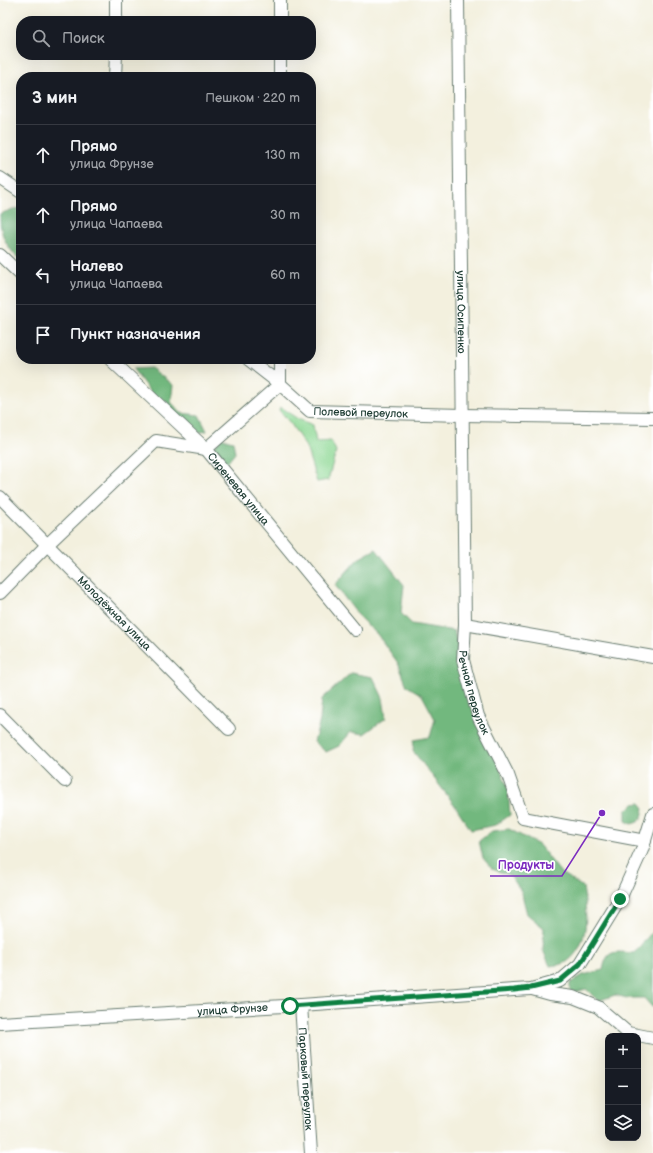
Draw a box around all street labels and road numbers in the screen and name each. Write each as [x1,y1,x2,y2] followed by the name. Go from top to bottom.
[454,270,468,354] street label: улица Осипенко
[313,405,408,421] street label: Полевой переулок
[205,450,272,528] street label: Сиреневая улица
[75,573,154,654] street label: Молодёжная улица
[455,650,492,737] street label: Речной переулок
[197,1001,268,1018] street label: улица Фрунзе
[296,1027,315,1131] street label: Парковый переулок

